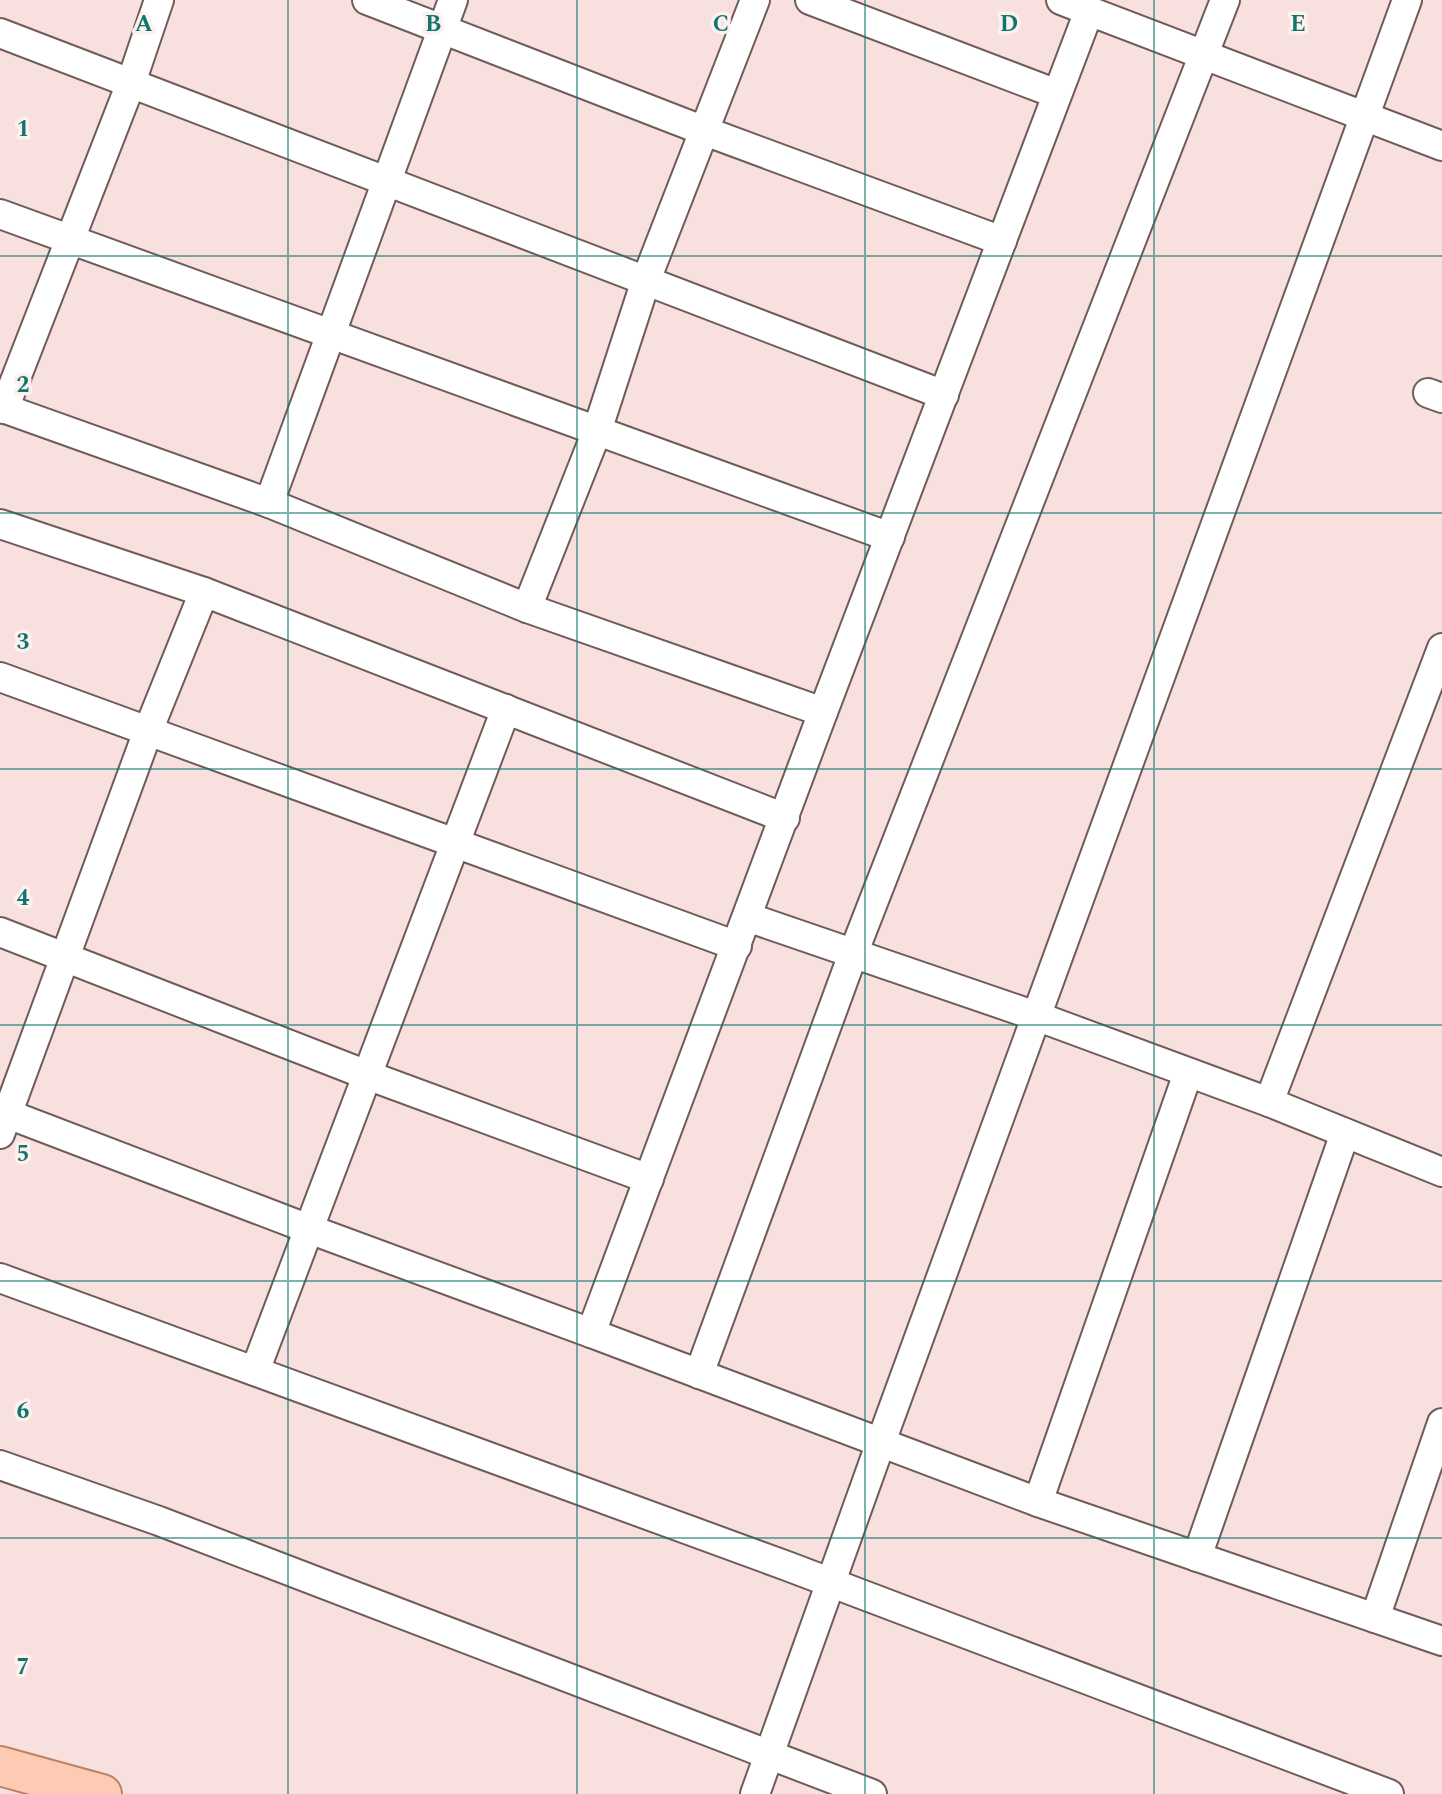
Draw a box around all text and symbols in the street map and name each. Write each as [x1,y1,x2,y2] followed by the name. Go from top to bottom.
[135,7,153,42] text: A
[425,7,441,42] text: B
[713,7,729,42] text: C
[1000,7,1018,42] text: D
[1290,7,1306,42] text: E
[17,112,29,147] text: 1
[17,368,30,403] text: 2
[17,625,30,660] text: 3
[17,881,30,916] text: 4
[17,1137,29,1172] text: 5
[17,1394,30,1429] text: 6
[17,1650,29,1685] text: 7

